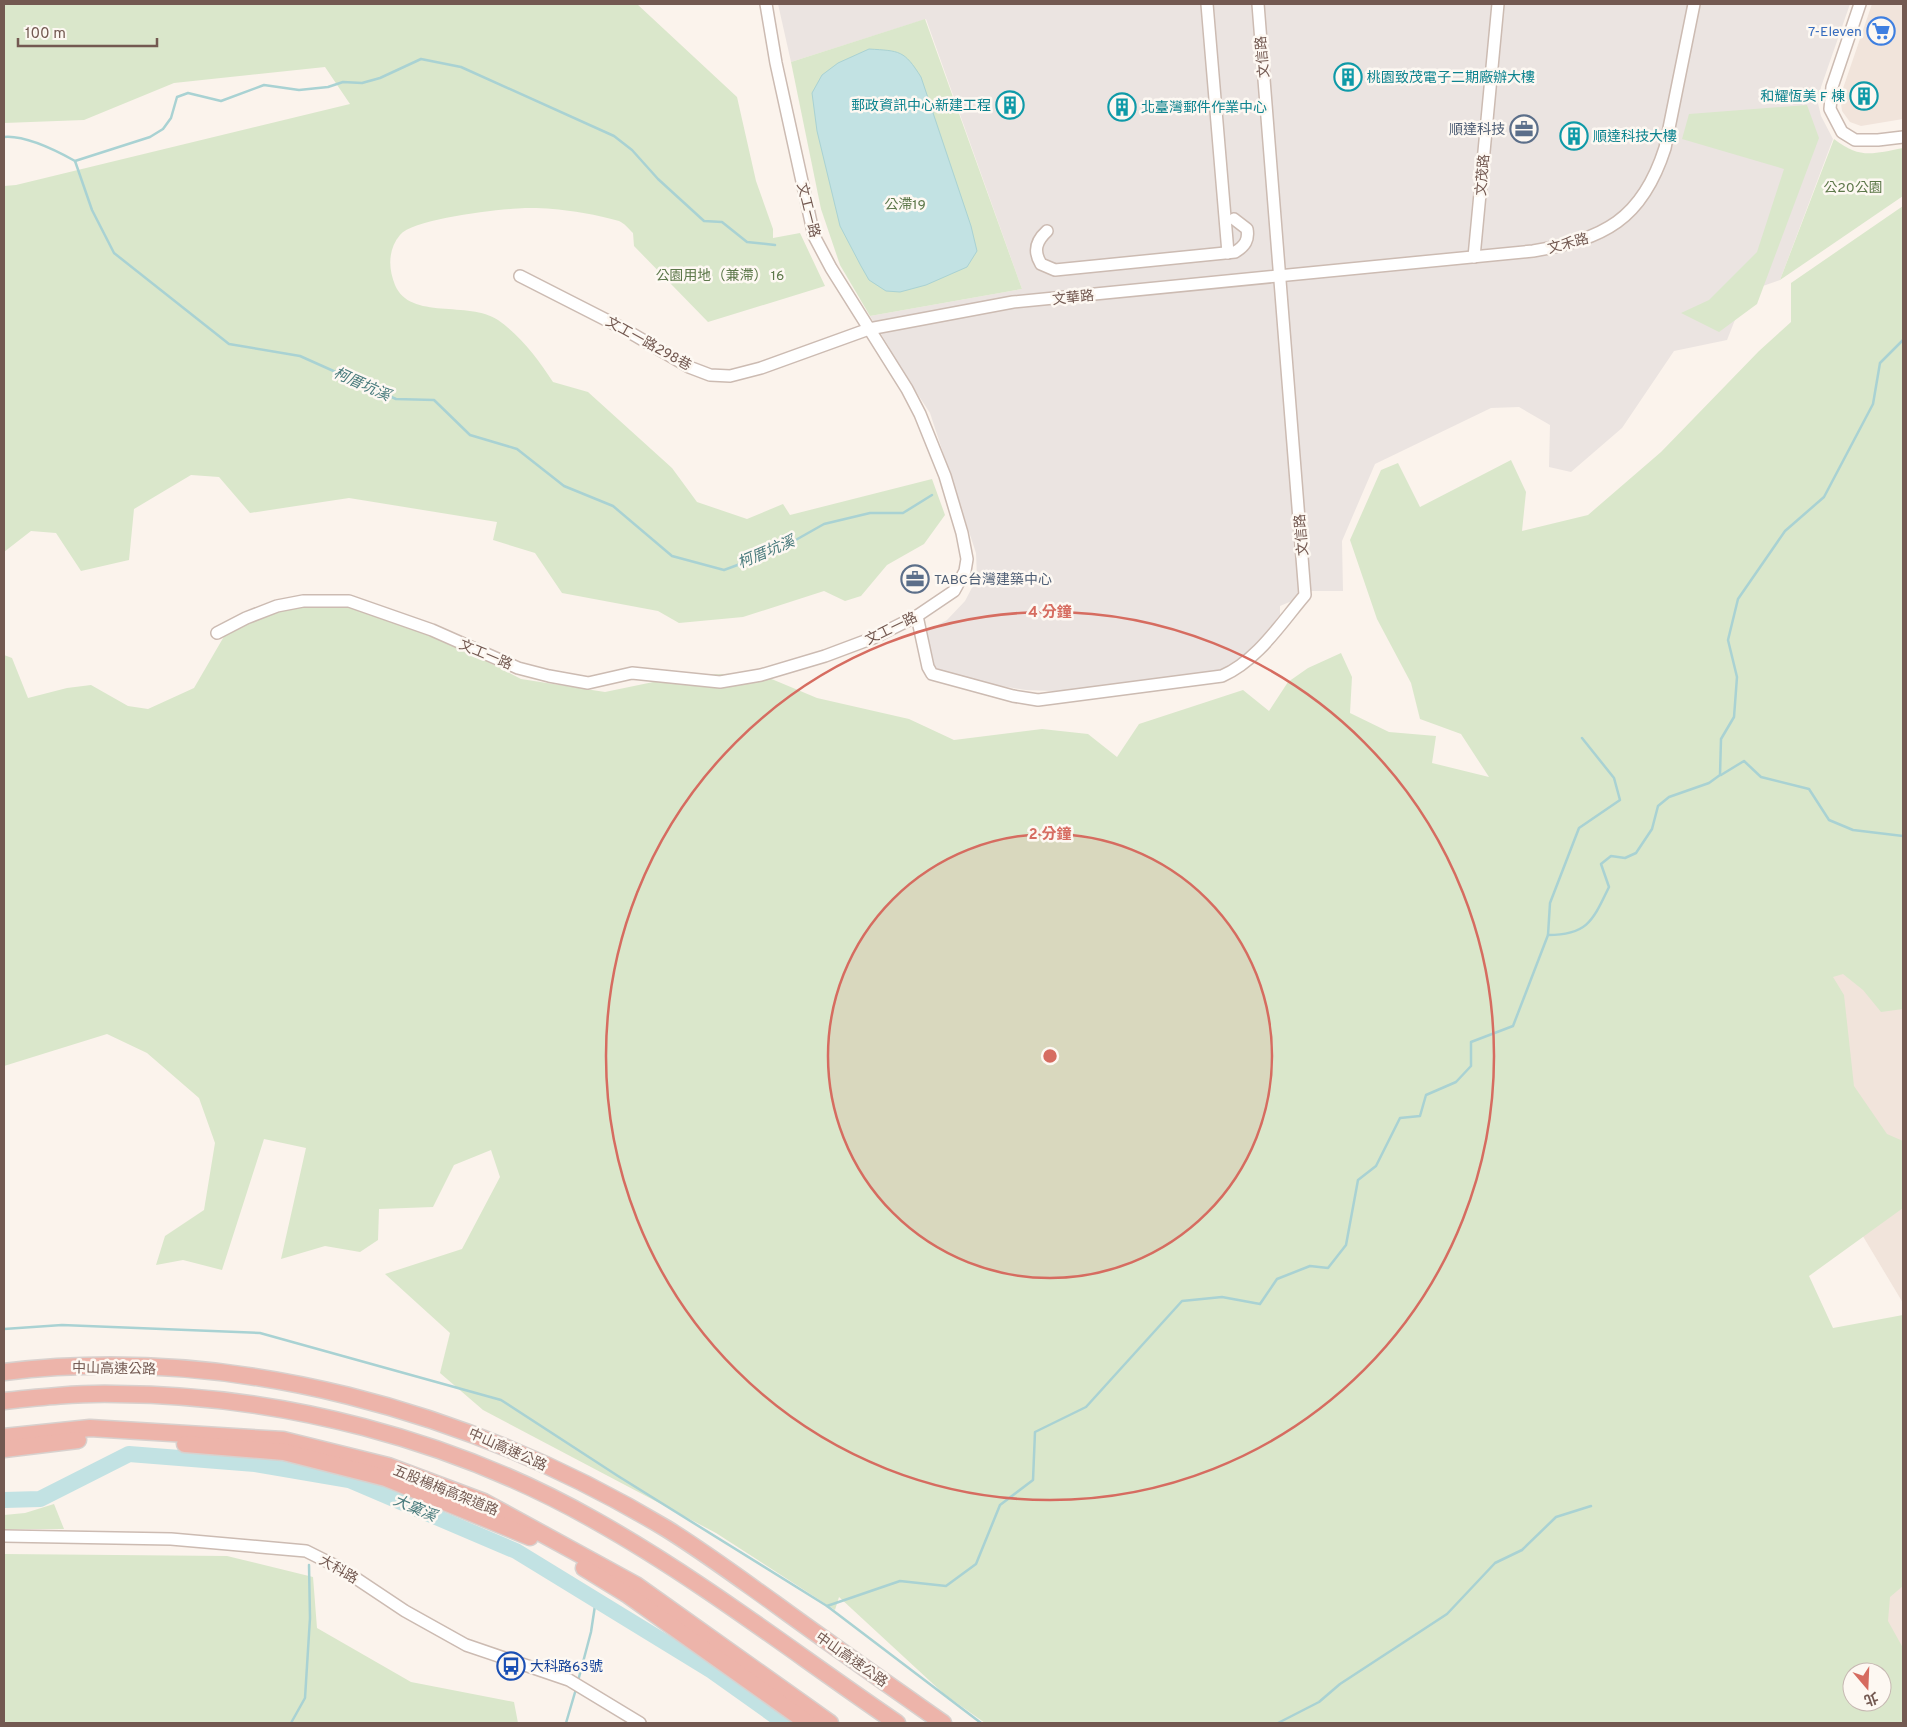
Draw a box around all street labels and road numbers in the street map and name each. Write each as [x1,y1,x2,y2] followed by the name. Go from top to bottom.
[1253,35,1274,79] street label: 文信路
[1473,153,1494,197] street label: 文茂路
[793,181,823,240] street label: 文工一路
[1546,231,1591,258] street label: 文禾路
[1051,288,1095,309] street label: 文華路
[602,314,694,375] street label: 文工一路298巷
[1292,513,1313,557] street label: 文信路
[863,609,921,649] street label: 文工一路
[456,637,515,674] street label: 文工一路
[72,1359,156,1379] street label: 中山高速公路
[466,1425,550,1475] street label: 中山高速公路
[390,1463,501,1520] street label: 五股楊梅高架道路
[316,1552,361,1588] street label: 大科路
[812,1628,891,1691] street label: 中山高速公路

